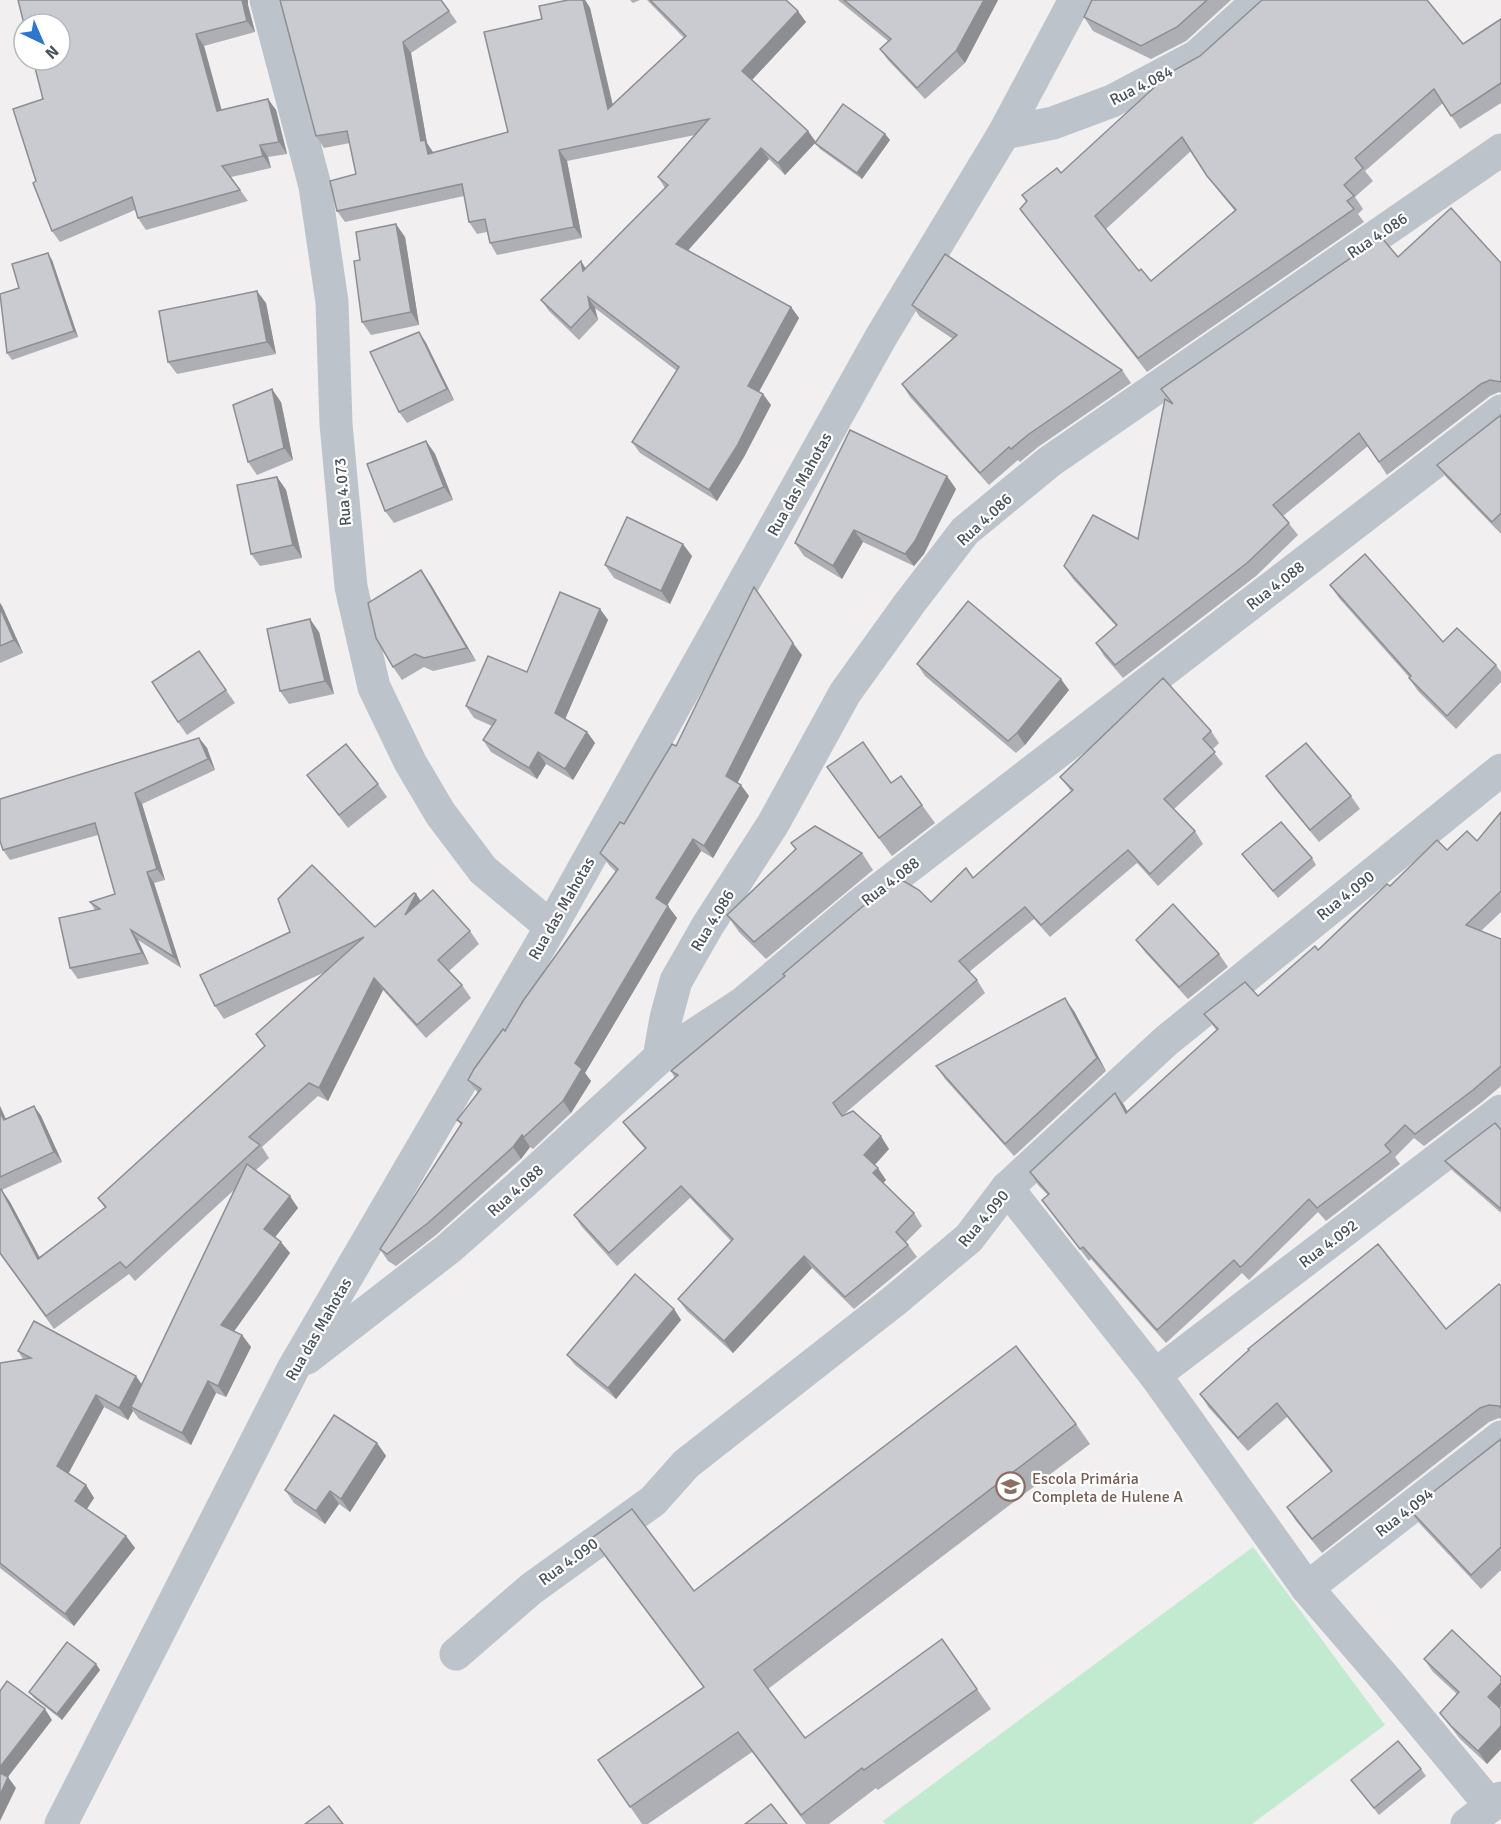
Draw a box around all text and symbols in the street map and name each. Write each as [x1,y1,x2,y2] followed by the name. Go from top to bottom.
[12,12,72,72] north arrow
[41,41,63,63] text: N
[1106,61,1177,110] street label: Rua 4.084
[1344,208,1412,263] street label: Rua 4.086
[763,429,837,540] street label: Rua das Mahotas
[330,457,356,527] street label: Rua 4.073
[953,489,1017,550] street label: Rua 4.086
[1243,557,1309,615] street label: Rua 4.088
[858,853,924,911] street label: Rua 4.088
[524,854,599,963] street label: Rua das Mahotas
[1313,866,1379,925] street label: Rua 4.090
[687,886,739,955] street label: Rua 4.086
[484,1160,548,1221] street label: Rua 4.088
[954,1186,1013,1251] street label: Rua 4.090
[1295,1215,1362,1272] street label: Rua 4.092
[281,1275,356,1384] street label: Rua das Mahotas
[1032,1469,1183,1507] place label: Escola Primária Completa de Hulene A
[995,1471,1027,1503] school or university icon: Escola Primária Completa de Hulene A
[1372,1484,1438,1542] street label: Rua 4.094
[535,1534,602,1590] street label: Rua 4.090

